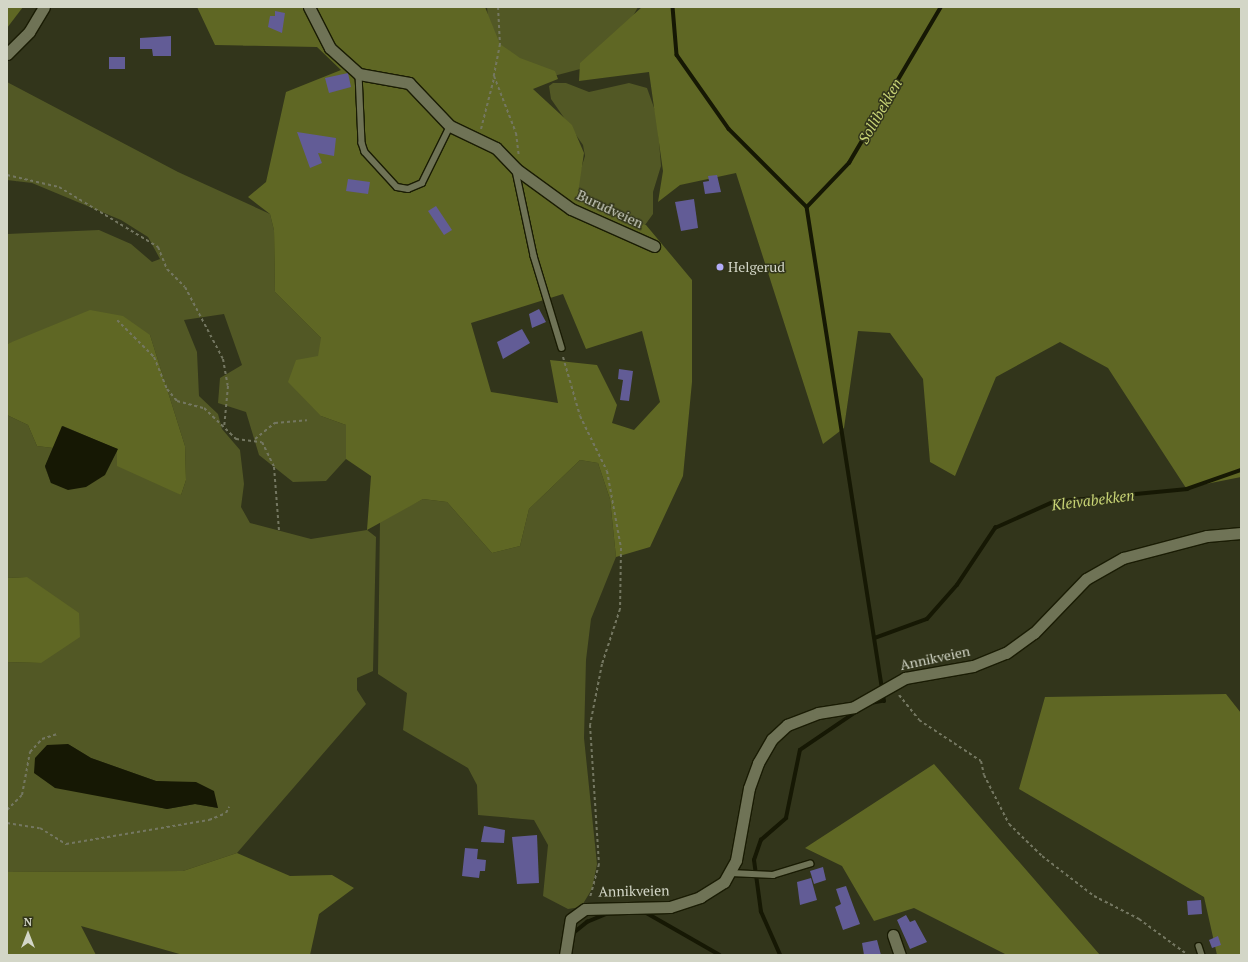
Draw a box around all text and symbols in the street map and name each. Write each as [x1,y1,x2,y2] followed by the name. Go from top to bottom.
[854,75,906,147] water label: Sollibekken
[574,186,646,232] street label: Burudveien
[728,259,785,275] place label: Helgerud
[715,262,725,272] marker: Helgerud
[1051,486,1135,514] water label: Kleivabekken
[898,642,972,674] street label: Annikveien
[598,882,670,900] street label: Annikveien
[8,914,48,954] north arrow
[24,915,32,929] text: N

